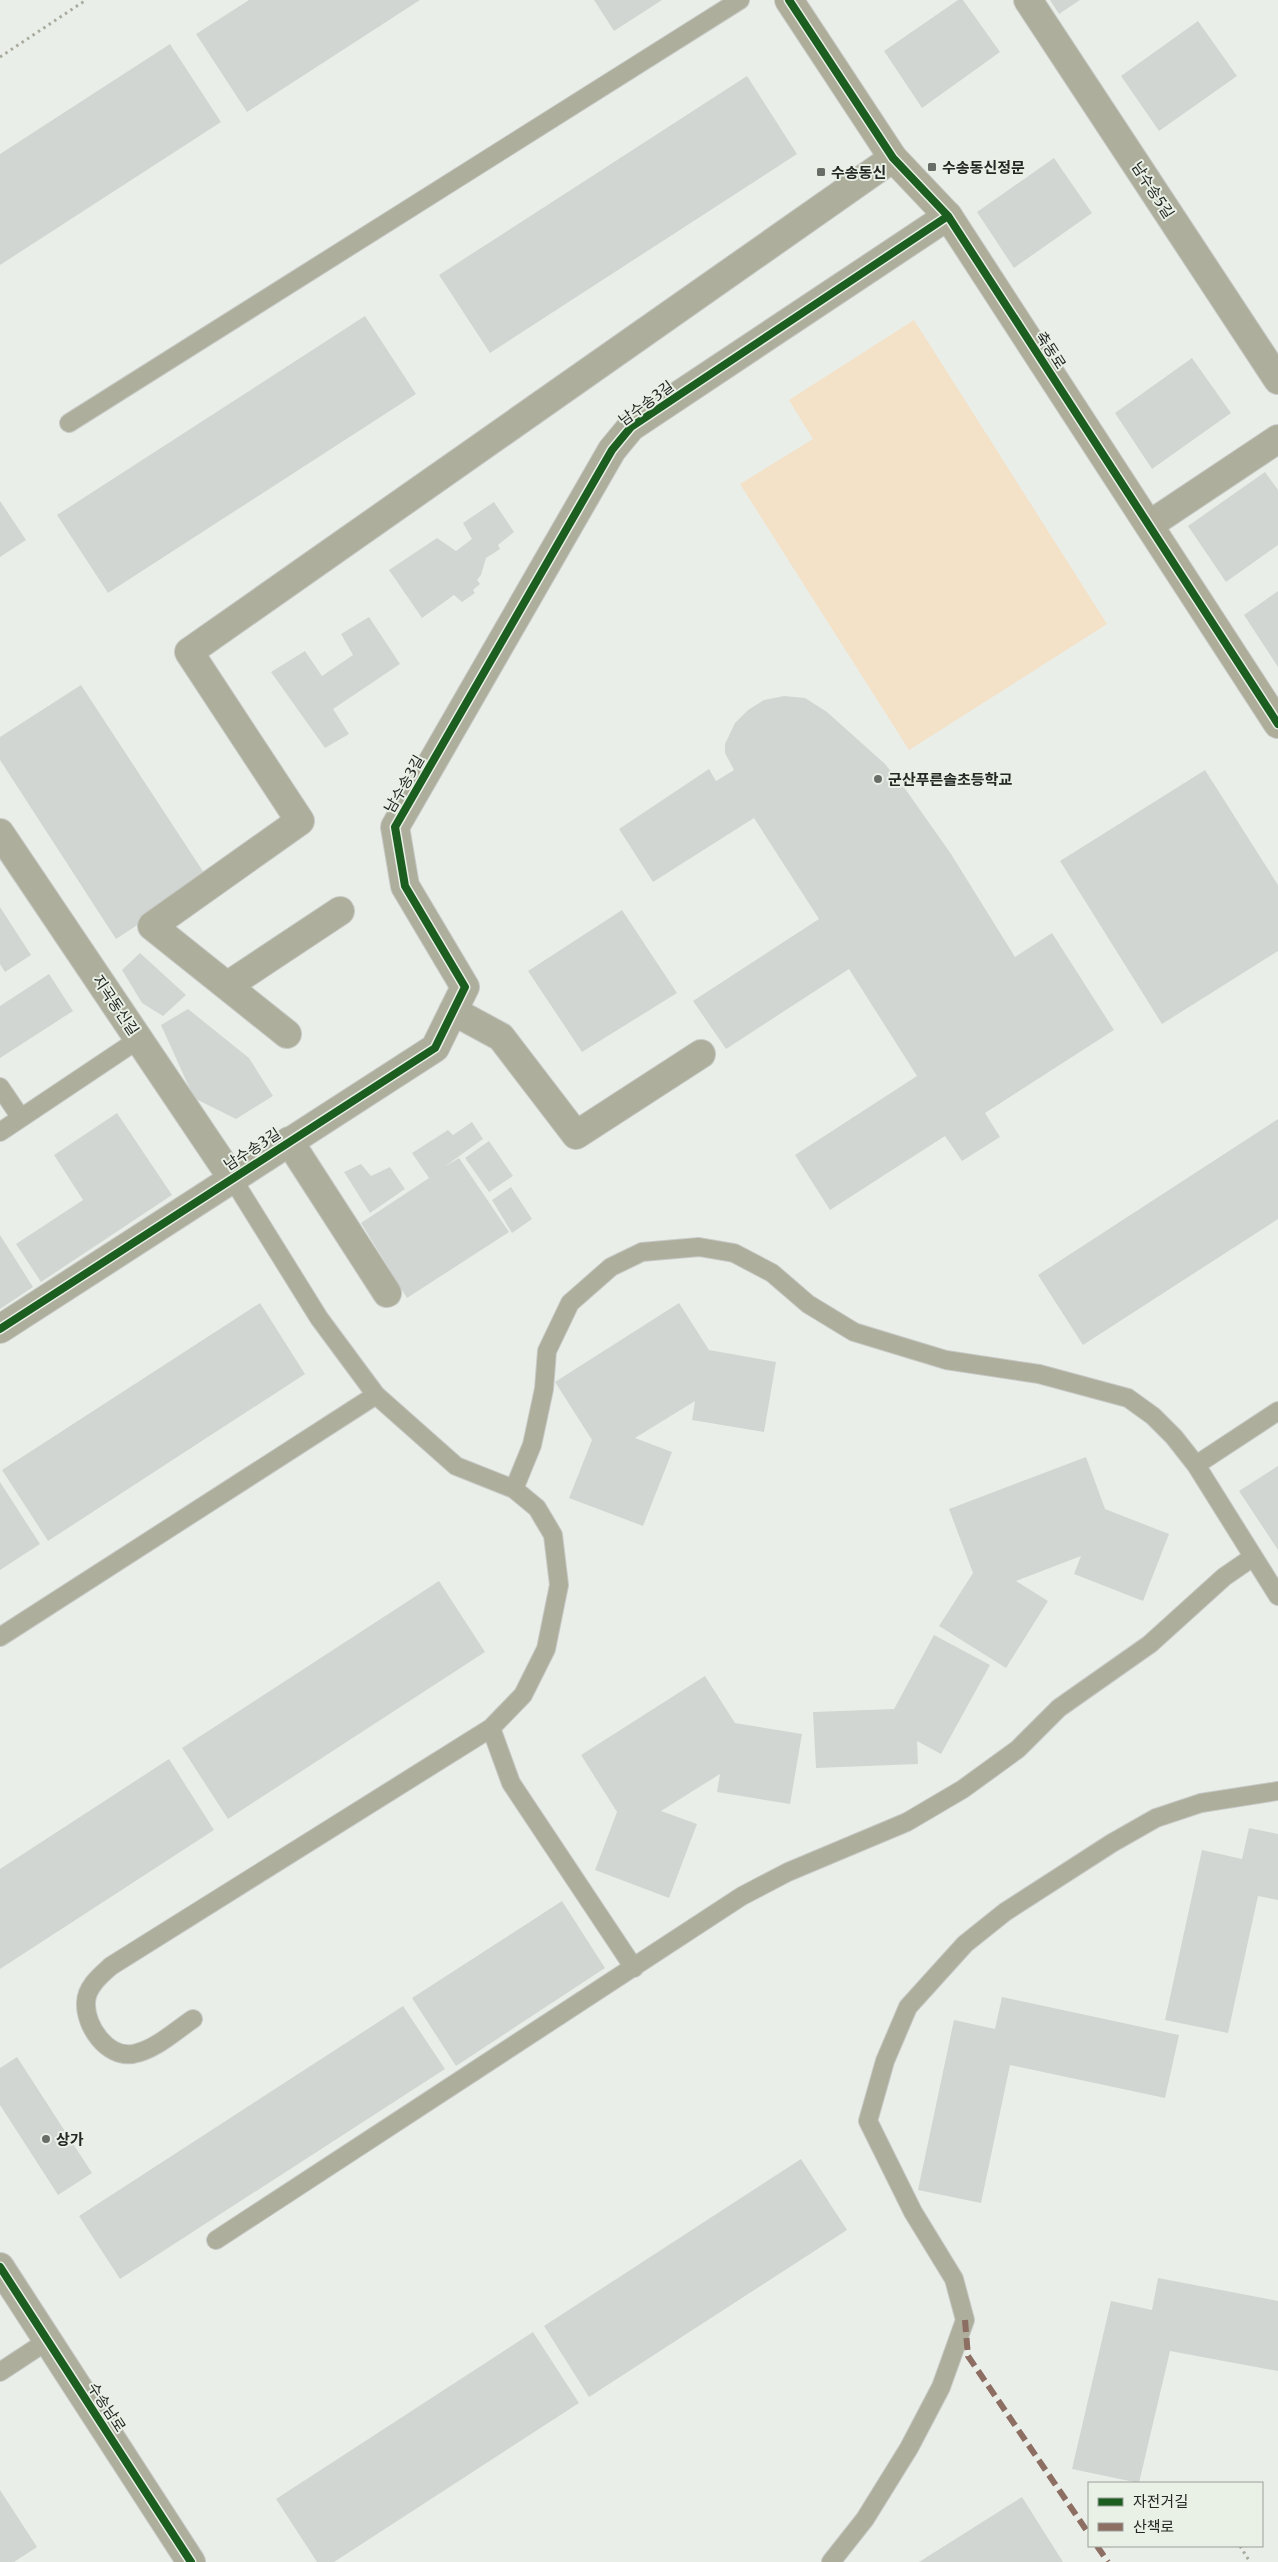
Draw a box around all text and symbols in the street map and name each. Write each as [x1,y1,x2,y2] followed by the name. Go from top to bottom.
[942,158,1025,177] place label: 수송동신정문
[1128,158,1178,222] street label: 남수송5길
[926,161,938,173] marker: 수송동신정문
[831,163,886,182] place label: 수송동신
[815,166,827,178] marker: 수송동신
[1032,327,1070,373] street label: 축동로
[615,377,677,429] street label: 남수송3길
[380,752,428,816] street label: 남수송3길
[888,770,1012,789] place label: 군산푸른솔초등학교
[872,773,884,785] marker: 군산푸른솔초등학교
[89,971,143,1039] street label: 지곡동신길
[220,1124,284,1174] street label: 남수송3길
[56,2130,84,2149] place label: 상가
[40,2133,52,2145] marker: 상가
[84,2379,130,2435] street label: 수송남로
[1088,2482,1263,2547] legend
[1133,2492,1188,2511] text: 자전거길
[1133,2517,1174,2536] text: 산책로

